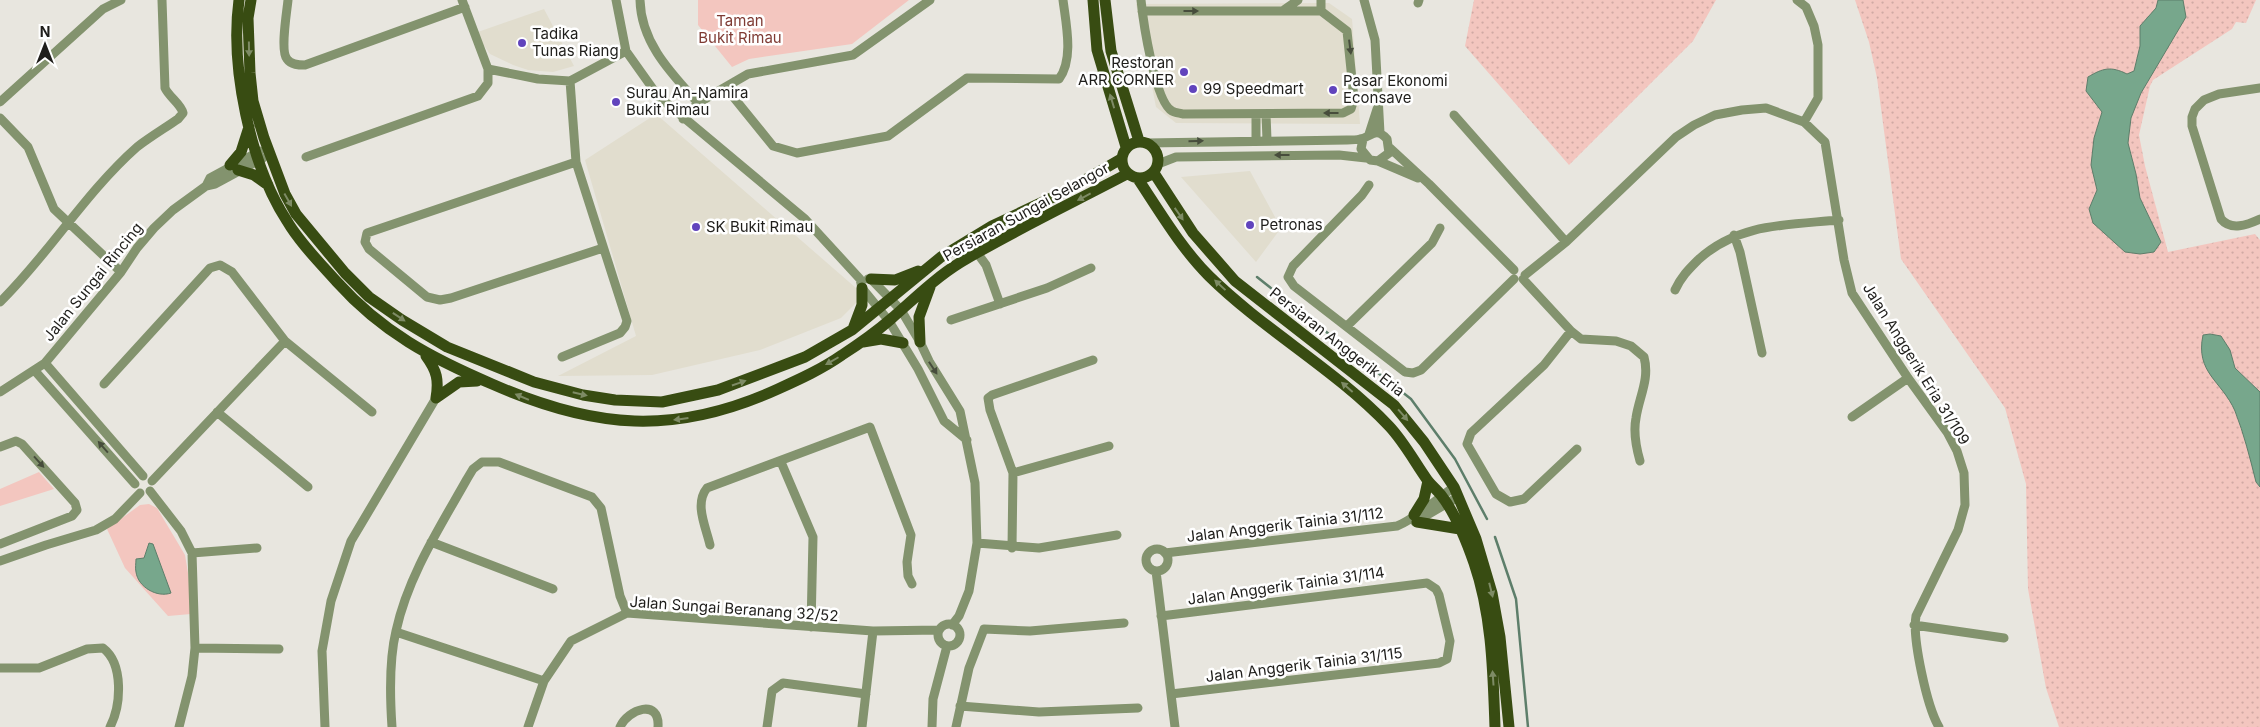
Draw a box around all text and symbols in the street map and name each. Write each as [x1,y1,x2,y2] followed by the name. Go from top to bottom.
[1183,7,1199,15] one-way arrow
[698,11,782,47] park label: Taman Bukit Rimau
[20,20,70,70] north arrow
[40,23,50,40] text: N
[532,24,619,60] place label: Tadika Tunas Riang
[516,37,528,49] marker: Tadika Tunas Riang
[1346,40,1354,56] one-way arrow
[245,41,253,57] one-way arrow
[1078,53,1174,89] place label: Restoran ARR CORNER
[1178,66,1190,78] marker: Restoran ARR CORNER
[1343,71,1448,107] place label: Pasar Ekonomi Econsave
[1203,79,1304,98] place label: 99 Speedmart
[626,83,748,119] place label: Surau An-Namira Bukit Rimau
[1187,83,1199,95] marker: 99 Speedmart
[1327,84,1339,96] marker: Pasar Ekonomi Econsave
[1108,93,1116,108] one-way arrow
[610,96,622,108] marker: Surau An-Namira Bukit Rimau
[1322,109,1338,117] one-way arrow
[1188,137,1204,145] one-way arrow
[1274,151,1290,159] one-way arrow
[939,158,1112,265] street label: Persiaran Sungai Selangor
[284,193,292,208] one-way arrow
[1077,193,1092,201] one-way arrow
[1174,207,1184,221] one-way arrow
[1260,215,1323,234] place label: Petronas
[706,217,813,236] place label: SK Bukit Rimau
[39,218,146,345] street label: Jalan Sungai Rincing
[1244,219,1256,231] marker: Petronas
[690,221,702,233] marker: SK Bukit Rimau
[1859,279,1974,448] street label: Jalan Anggerik Eria 31/109
[1213,280,1226,291] one-way arrow
[1266,283,1409,400] street label: Persiaran Anggerik Eria
[392,312,406,322] one-way arrow
[826,357,839,366] one-way arrow
[928,361,938,375] one-way arrow
[732,378,747,386] one-way arrow
[1340,381,1353,392] one-way arrow
[572,390,587,398] one-way arrow
[515,393,529,401] one-way arrow
[1397,409,1408,421] one-way arrow
[673,415,689,423] one-way arrow
[97,441,108,454] one-way arrow
[33,455,45,467] one-way arrow
[1185,503,1385,546] street label: Jalan Anggerik Tainia 31/112
[1186,562,1386,609] street label: Jalan Anggerik Tainia 31/114
[1487,582,1495,597] one-way arrow
[629,592,839,625] street label: Jalan Sungai Beranang 32/52
[1204,643,1404,686] street label: Jalan Anggerik Tainia 31/115
[1488,670,1496,686] one-way arrow

